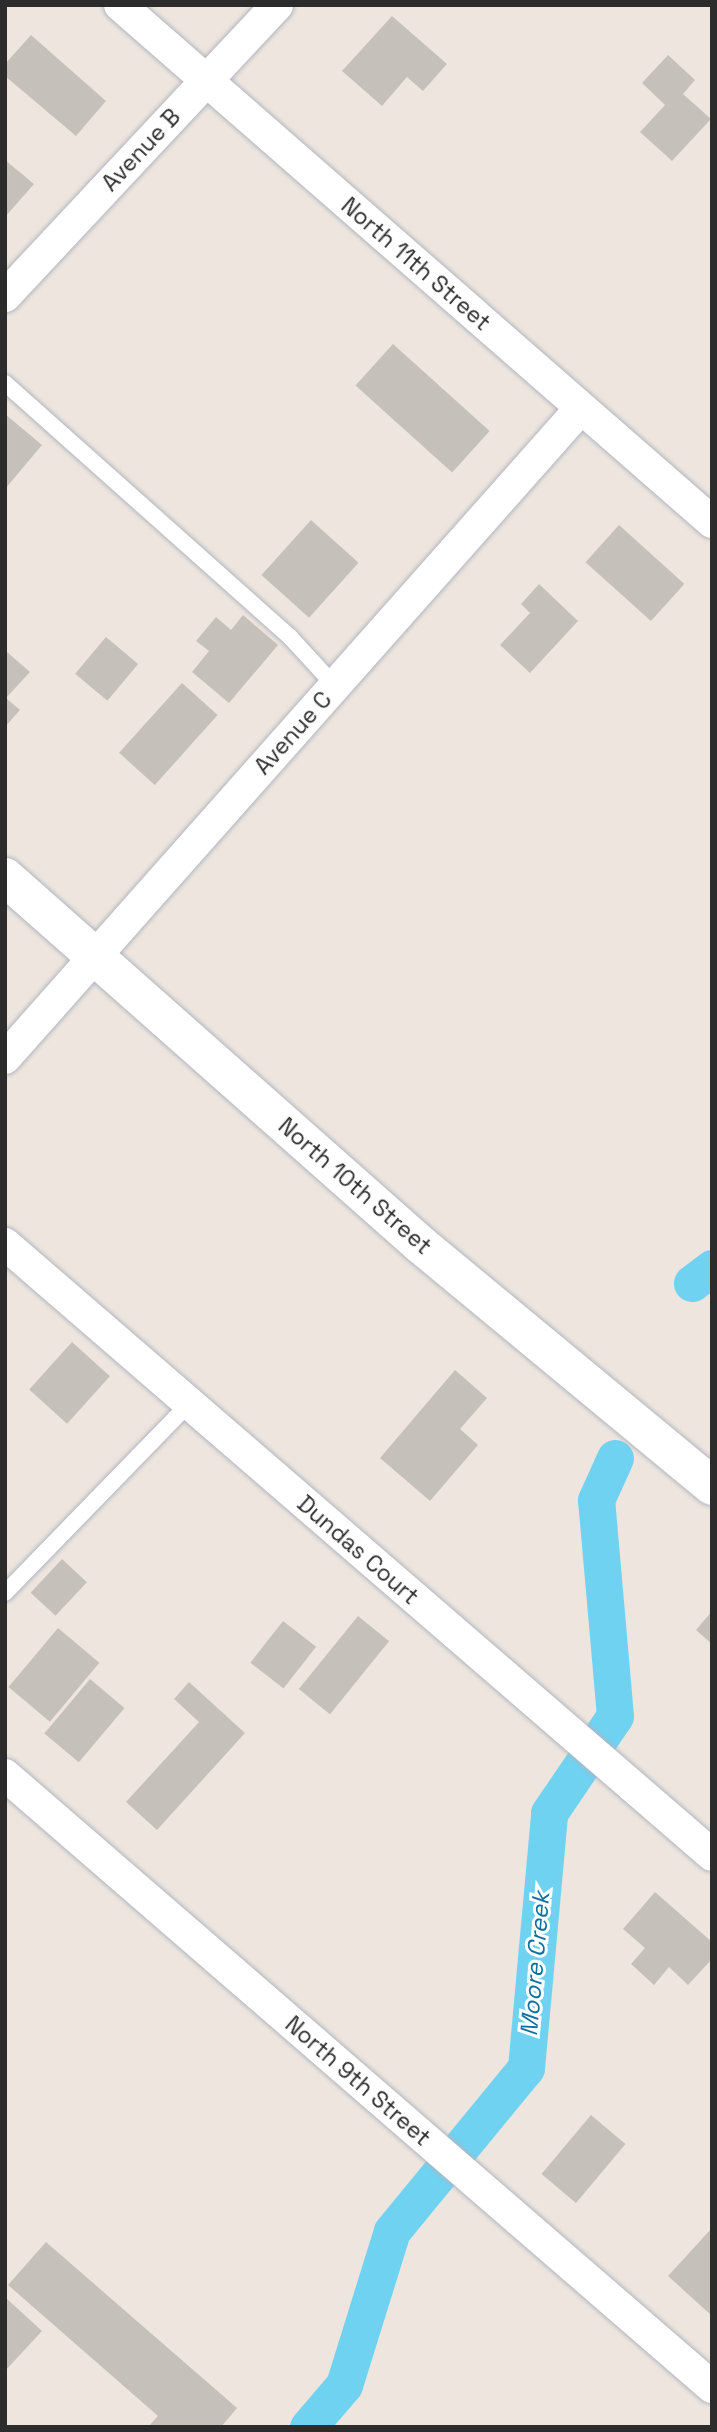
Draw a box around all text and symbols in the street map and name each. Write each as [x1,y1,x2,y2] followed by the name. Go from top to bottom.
[96,103,186,197] street label: Avenue B
[336,192,496,336] street label: North 11th Street
[249,686,337,780] street label: Avenue C
[273,1112,437,1260] street label: North 10th Street
[292,1490,424,1610] street label: Dundas Court
[514,1891,556,2037] water label: Moore Creek
[280,2010,436,2152] street label: North 9th Street

